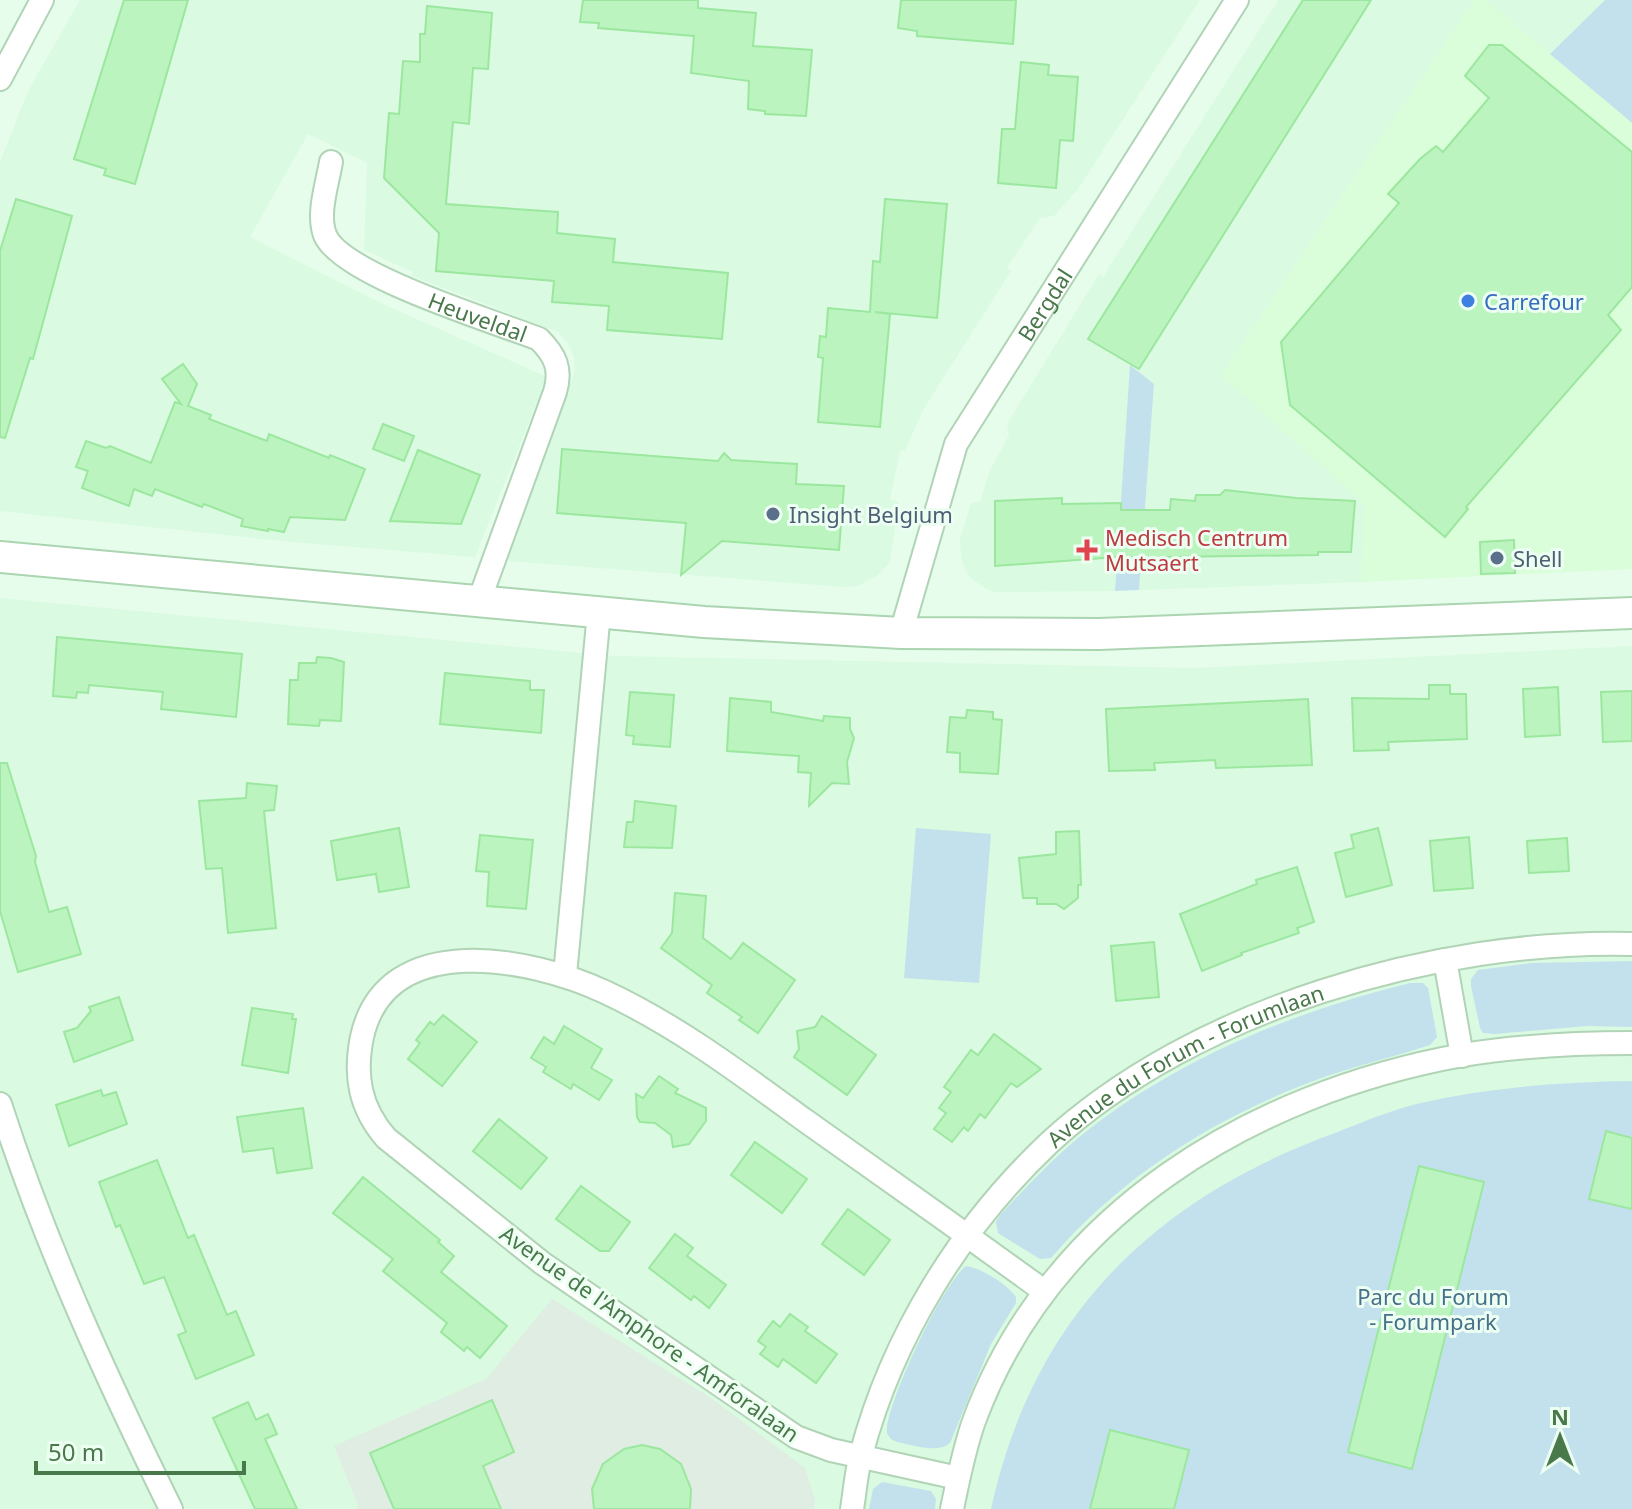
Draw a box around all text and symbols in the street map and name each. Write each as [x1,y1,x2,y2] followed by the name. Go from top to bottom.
[1010,262,1079,347] street label: Bergdal
[424,285,532,348] street label: Heuveldal
[1484,286,1584,316] place label: Carrefour
[1459,292,1477,310] marker: Carrefour
[789,499,953,529] place label: Insight Belgium
[764,505,782,523] marker: Insight Belgium
[1105,522,1288,577] place label: Medisch Centrum Mutsaert
[1076,539,1098,561] marker: Medisch Centrum Mutsaert
[1513,543,1562,573] place label: Shell
[1488,549,1506,567] marker: Shell
[1040,977,1328,1153] street label: Avenue du Forum - Forumlaan
[494,1218,806,1448] street label: Avenue de l'Amphore - Amforalaan
[1357,1281,1509,1336] park label: Parc du Forum - Forumpark
[1520,1397,1600,1477] north arrow
[1551,1401,1569,1431] text: N
[36,1425,244,1475] scale bar
[48,1435,104,1468] text: 50 m

